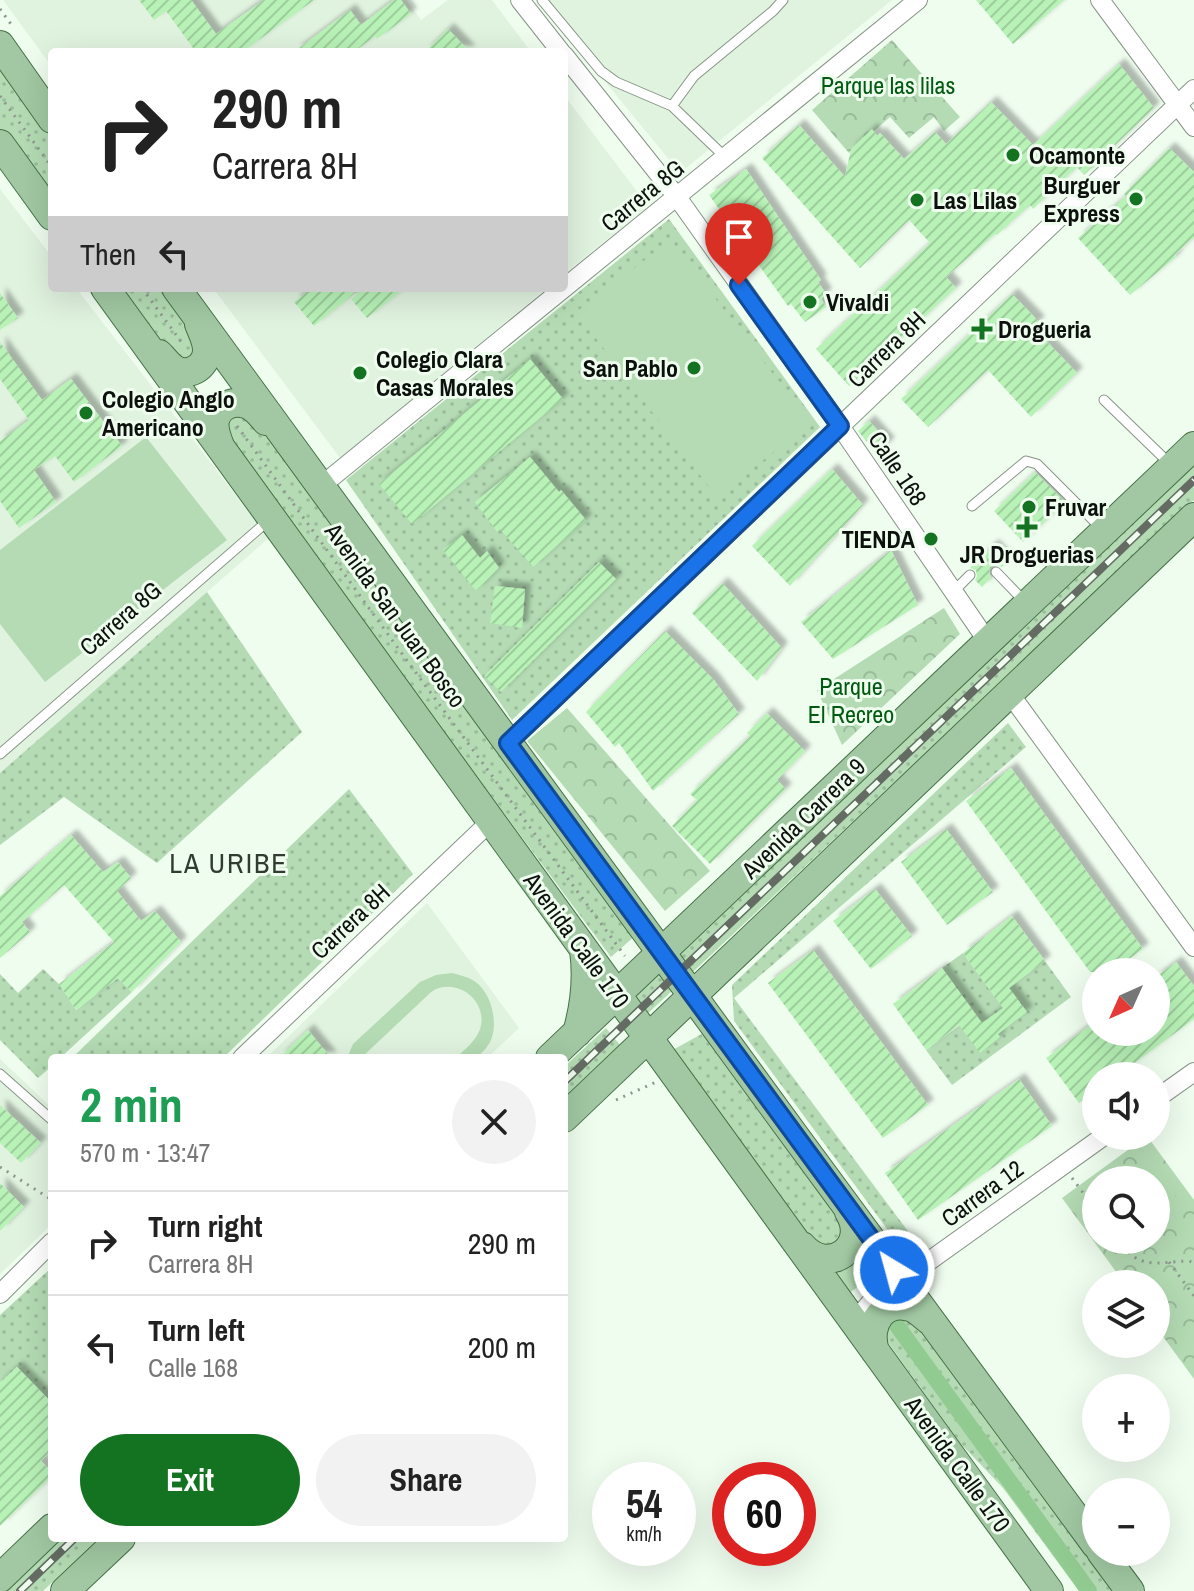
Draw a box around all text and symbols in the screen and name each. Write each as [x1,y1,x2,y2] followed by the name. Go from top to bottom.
[821,69,955,101] park label: Parque las lilas
[212,70,342,145] text: 290 m
[80,80,184,184] icon: right
[1029,139,1125,171] place label: Ocamonte
[212,142,358,190] text: Carrera 8H
[1004,146,1022,164] marker: Ocamonte
[594,152,690,238] street label: Carrera 8G
[1043,169,1120,229] place label: Burguer Express
[933,184,1017,216] place label: Las Lilas
[1127,190,1145,208] marker: Burguer Express
[908,191,926,209] marker: Las Lilas
[705,203,773,285] pin
[717,215,761,259] icon: arrive
[152,232,196,276] icon: left
[80,234,136,274] text: Then
[826,286,889,318] place label: Vivaldi
[801,293,819,311] marker: Vivaldi
[840,304,932,394] street label: Carrera 8H
[998,313,1091,345] place label: Drogueria
[973,320,991,338] marker: Drogueria
[376,343,514,403] place label: Colegio Clara Casas Morales
[583,352,678,384] place label: San Pablo
[685,359,703,377] marker: San Pablo
[351,364,369,382] marker: Colegio Clara Casas Morales
[102,383,235,443] place label: Colegio Anglo Americano
[77,404,95,422] marker: Colegio Anglo Americano
[861,425,935,511] street label: Calle 168
[1045,491,1107,523] place label: Fruvar
[1020,498,1038,516] marker: Fruvar
[318,516,474,714] street label: Avenida San Juan Bosco
[1018,518,1036,536] marker: JR Droguerias
[842,523,916,555] place label: TIENDA
[922,530,940,548] marker: TIENDA
[960,538,1094,570] place label: JR Droguerias
[72,574,168,662] street label: Carrera 8G
[808,670,894,730] park label: Parque El Recreo
[733,751,872,886] street label: Avenida Carrera 9
[169,844,289,882] district label: LA URIBE
[516,865,637,1014] street label: Avenida Calle 170
[303,876,397,966] street label: Carrera 8H
[1082,958,1170,1046] north arrow
[1082,958,1170,1566] map controls
[1082,1062,1170,1150] button: sound
[80,1072,183,1137] text: 2 min
[452,1080,536,1164] button: close
[80,1135,210,1170] text: 570 m · 13:47
[935,1152,1029,1234] street label: Carrera 12
[1082,1166,1170,1254] button: search
[148,1206,262,1246] text: Turn right
[80,1221,124,1265] icon: right
[468,1223,536,1263] text: 290 m
[852,1228,936,1312] position arrow
[148,1246,253,1281] text: Carrera 8H
[1082,1270,1170,1358] button: layers
[148,1310,245,1350] text: Turn left
[80,1325,124,1369] icon: left
[468,1327,536,1367] text: 200 m
[148,1350,238,1385] text: Calle 168
[1082,1374,1170,1462] button: +
[897,1389,1018,1538] street label: Avenida Calle 170
[80,1434,300,1526] button: Exit
[316,1434,536,1526] button: Share
[712,1462,816,1566] speed limit sign: 60
[626,1477,662,1530] text: 54
[1082,1478,1170,1566] button: −
[626,1520,662,1547] text: km/h

